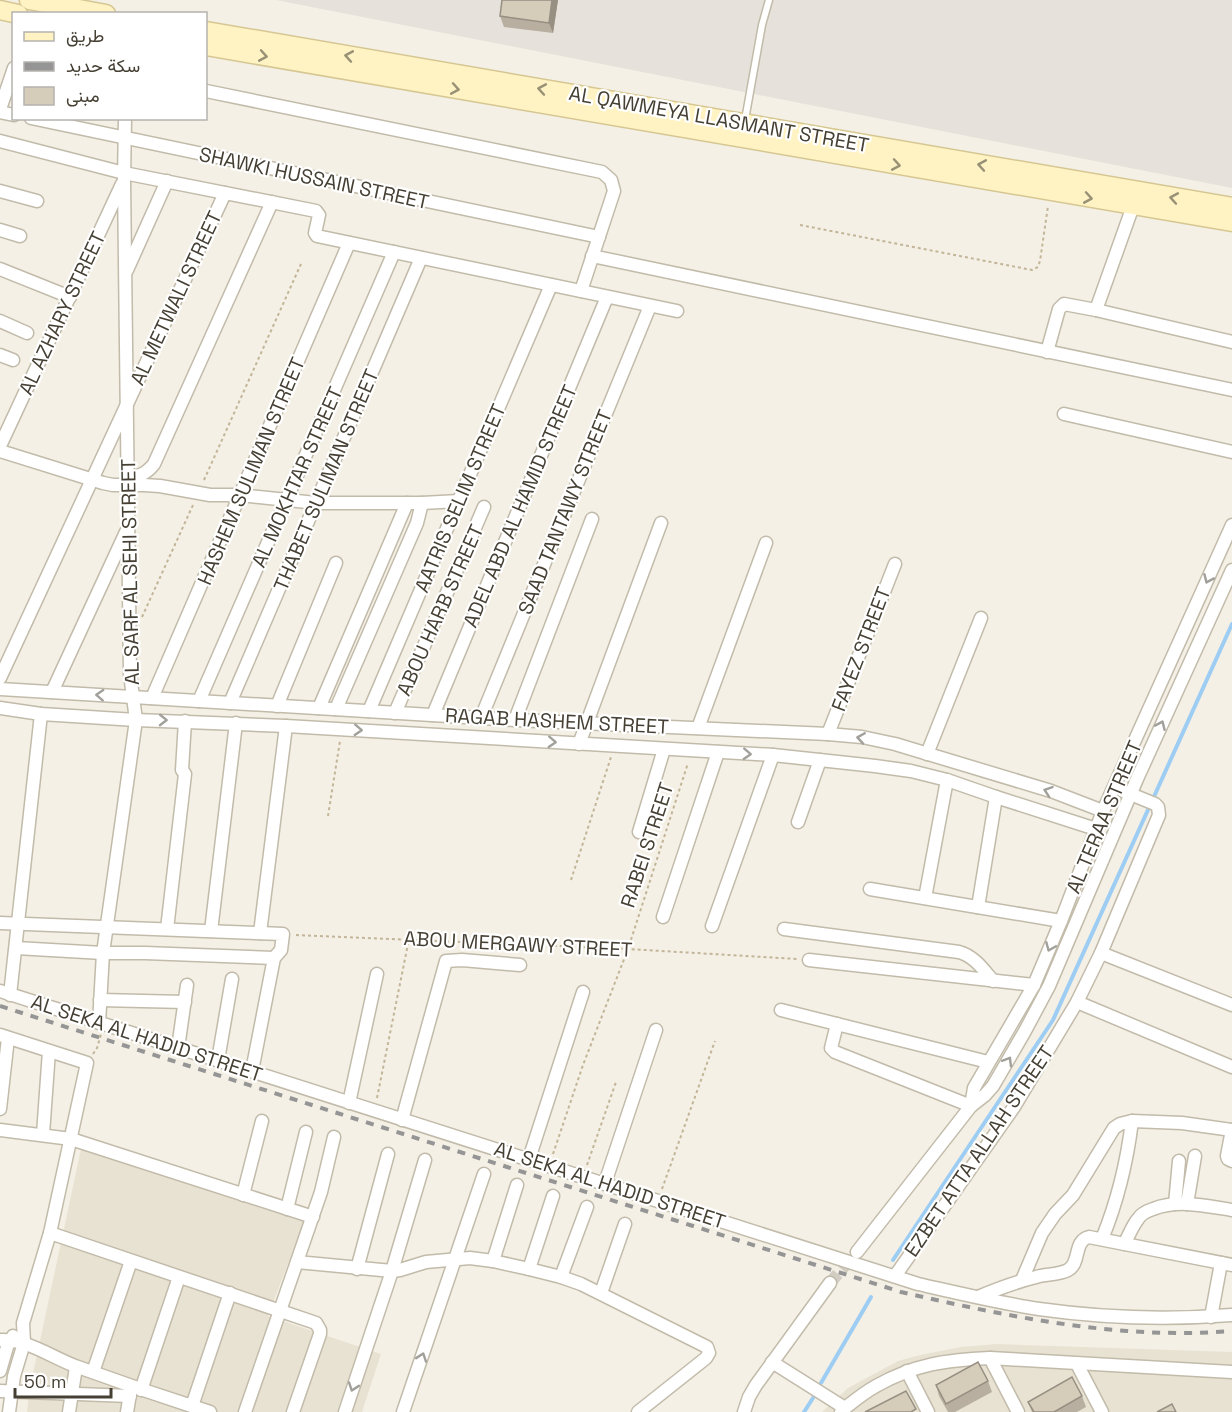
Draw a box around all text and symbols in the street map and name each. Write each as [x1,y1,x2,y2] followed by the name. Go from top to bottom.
[12,12,207,120] legend
[66,24,104,47] text: طريق
[258,49,268,62] one-way arrow
[345,50,354,62] one-way arrow
[66,54,140,77] text: سكة حديد
[567,80,871,158] street label: AL QAWMEYA LLASMANT STREET
[450,82,460,95] one-way arrow
[537,83,547,96] one-way arrow
[66,84,100,107] text: مبنى
[197,141,432,215] street label: SHAWKI HUSSAIN STREET
[890,158,900,171] one-way arrow
[977,159,987,172] one-way arrow
[1083,192,1093,204] one-way arrow
[1170,192,1179,204] one-way arrow
[124,207,228,389] street label: AL METWALI STREET
[13,227,111,399] street label: AL AZHARY STREET
[191,353,311,589] street label: HASHEM SULIMAN STREET
[267,365,385,595] street label: THABET SULIMAN STREET
[457,381,583,631] street label: ADEL ABD AL HAMID STREET
[245,382,349,571] street label: AL MOKHTAR STREET
[408,400,512,596] street label: AATRIS SELIM STREET
[512,406,618,618] street label: SAAD TANTAWY STREET
[115,458,145,685] street label: AL SARF AL SEHI STREET
[391,520,490,700] street label: ABOU HARB STREET
[1203,572,1215,583] one-way arrow
[825,583,897,715] street label: FAYEZ STREET
[96,689,105,702] one-way arrow
[444,702,670,740] street label: RAGAB HASHEM STREET
[158,714,167,727] one-way arrow
[1154,721,1166,732] one-way arrow
[353,724,362,737] one-way arrow
[856,732,866,744] one-way arrow
[548,736,557,749] one-way arrow
[1060,736,1148,897] street label: AL TERAA STREET
[742,747,751,760] one-way arrow
[615,779,680,911] street label: RABEI STREET
[1044,785,1054,798] one-way arrow
[403,925,633,963] street label: ABOU MERGAWY STREET
[1045,940,1057,951] one-way arrow
[28,988,266,1088] street label: AL SEKA AL HADID STREET
[899,1040,1060,1262] street label: EZBET ATTA ALLAH STREET
[1000,1057,1012,1067] one-way arrow
[491,1135,729,1235] street label: AL SEKA AL HADID STREET
[414,1352,427,1363] one-way arrow
[15,1361,111,1399] scale bar
[24,1370,66,1393] text: 50 m
[348,1381,361,1391] one-way arrow

